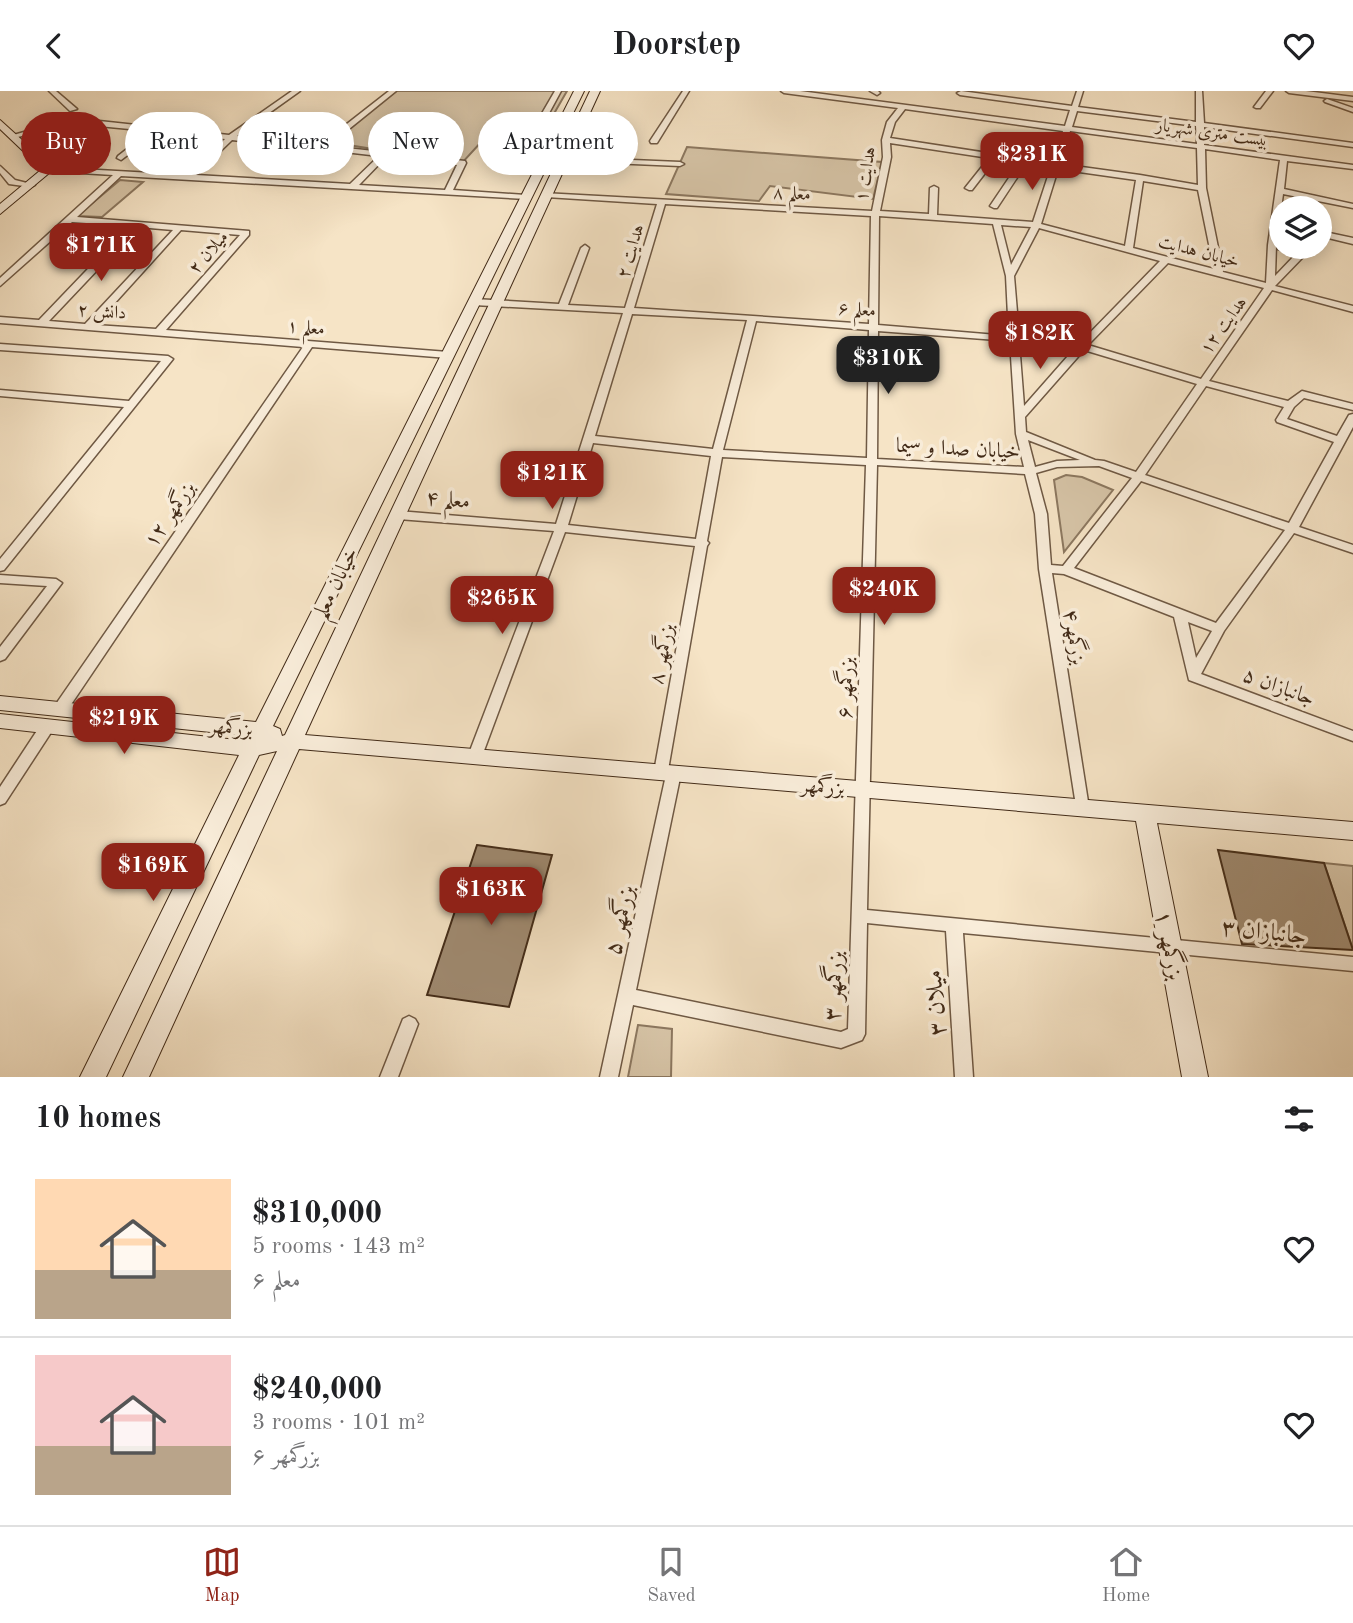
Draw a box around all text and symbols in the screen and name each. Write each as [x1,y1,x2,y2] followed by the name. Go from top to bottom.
[35,27,73,65] icon: back
[1280,27,1318,65] icon: heart
[612,30,741,62] text: Doorstep
[21,112,111,175] chip: Buy
[125,112,223,175] chip: Rent
[237,112,354,175] chip: Filters
[368,112,464,175] chip: New
[478,112,638,175] chip: Apartment
[1152,116,1269,152] street label: بیست متری شهریار
[983,133,1081,192] pin: $231K
[996,143,1068,166] text: $231K
[853,145,881,203] street label: هدایت ۱
[772,184,811,212] street label: معلم ۸
[1269,196,1332,259] map controls
[1269,196,1332,259] button: layers
[614,222,650,281] street label: هدایت ۲
[52,223,150,283] pin: $171K
[186,228,232,277] street label: میلان ۲
[1156,233,1241,273] street label: خیابان هدایت
[65,234,137,257] text: $171K
[1197,294,1252,359] street label: هدایت ۱۲
[837,300,876,328] street label: معلم ۶
[77,301,127,325] street label: دانش ۲
[991,311,1089,371] pin: $182K
[286,317,326,347] street label: معلم ۱
[1004,322,1076,345] text: $182K
[839,337,937,396] pin: $310K
[852,347,924,370] text: $310K
[895,436,1021,464] street label: خیابان صدا و سیما
[503,451,601,511] pin: $121K
[516,462,588,485] text: $121K
[137,475,201,552] street label: بزرگمهر ۱۲
[424,487,471,522] street label: معلم ۴
[309,544,371,627] street label: خیابان معلم
[835,567,933,627] pin: $240K
[453,577,551,636] pin: $265K
[848,578,920,601] text: $240K
[466,587,538,610] text: $265K
[1058,607,1093,667] street label: بزرگمهر۴
[641,621,680,687] street label: بزرگمهر ۸
[830,656,859,719] street label: بزرگمهر ۶
[1240,665,1317,710] street label: جانبازان ۵
[75,697,173,756] pin: $219K
[88,707,160,730] text: $219K
[206,711,254,742] street label: بزرگمهر
[798,770,846,801] street label: بزرگمهر
[104,843,202,903] pin: $169K
[117,854,189,877] text: $169K
[442,867,540,927] pin: $163K
[455,878,527,901] text: $163K
[596,882,641,958] street label: بزرگمهر ۵
[1149,907,1192,982] street label: بزرگمهر ۱
[1220,917,1308,949] street label: جانبازان ۳
[815,950,850,1022] street label: بزرگمهر ۳
[923,969,951,1037] street label: میلان ۳
[1280,1100,1318,1138] icon: filters
[35,1104,161,1134] text: 10 homes
[252,1199,382,1229] text: $310,000
[91,1207,175,1291] icon: home
[1280,1230,1318,1268] icon: heart
[252,1235,425,1258] text: 5 rooms · 143 m²
[252,1269,300,1292] text: معلم ۶
[252,1375,382,1405] text: $240,000
[91,1383,175,1467] icon: home
[1280,1406,1318,1444] icon: heart
[252,1411,425,1434] text: 3 rooms · 101 m²
[252,1445,320,1468] text: بزرگمهر ۶
[203,1543,241,1608] tab: Map
[647,1543,696,1608] tab: Saved
[1102,1543,1150,1608] tab: Home

